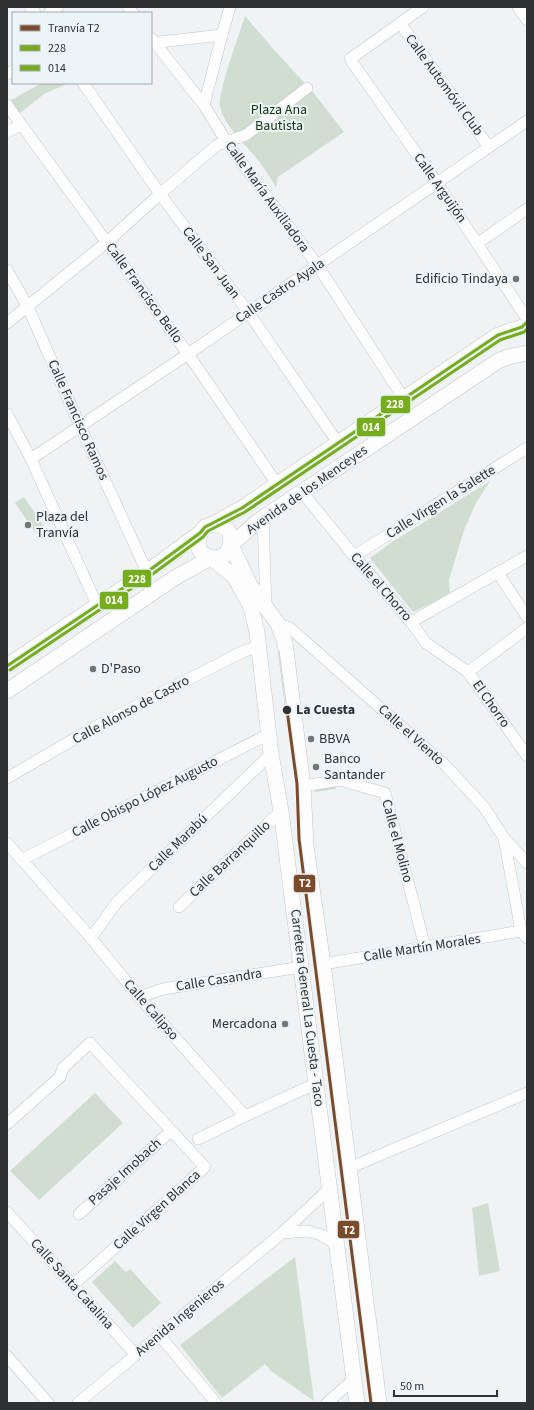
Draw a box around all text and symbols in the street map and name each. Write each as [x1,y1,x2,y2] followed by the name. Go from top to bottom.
[12,12,152,84] legend
[48,20,100,37] text: Tranvía T2
[400,30,488,140] street label: Calle Automóvil Club
[48,40,66,57] text: 228
[48,60,66,77] text: 014
[251,100,307,136] park label: Plaza Ana Bautista
[220,137,314,257] street label: Calle María Auxiliadora
[409,149,471,227] street label: Calle Arguijón
[177,223,245,303] street label: Calle San Juan
[101,239,187,347] street label: Calle Francisco Bello
[231,254,329,328] street label: Calle Castro Ayala
[415,269,508,289] place label: Edificio Tindaya
[511,274,521,284] marker: Edificio Tindaya
[42,357,114,484] street label: Calle Francisco Ramos
[380,395,411,414] line badge: 228
[386,397,404,412] text: 228
[356,417,386,437] line badge: 014
[362,420,380,435] text: 014
[242,440,372,540] street label: Avenida de los Menceyes
[382,460,500,544] street label: Calle Virgen la Salette
[36,507,89,543] place label: Plaza del Tranvía
[23,520,33,530] marker: Plaza del Tranvía
[345,548,417,626] street label: Calle el Chorro
[122,569,152,588] line badge: 228
[128,572,146,587] text: 228
[99,591,129,610] line badge: 014
[105,593,123,608] text: 014
[101,659,141,679] place label: D'Paso
[88,664,98,674] marker: D'Paso
[69,671,193,749] street label: Calle Alonso de Castro
[467,676,515,732] street label: El Chorro
[296,700,355,720] place label: La Cuesta
[374,700,448,770] street label: Calle el Viento
[281,704,293,716] marker: La Cuesta
[319,729,350,749] place label: BBVA
[306,734,316,744] marker: BBVA
[324,749,385,785] place label: Banco Santander
[68,751,222,843] street label: Calle Obispo López Augusto
[311,762,321,772] marker: Banco Santander
[376,797,418,885] street label: Calle el Molino
[144,809,212,877] street label: Calle Marabú
[185,816,275,902] street label: Calle Barranquillo
[293,874,316,893] line badge: T2
[299,876,311,891] text: T2
[285,908,329,1108] street label: Carretera General La Cuesta - Taco
[362,929,482,967] street label: Calle Martín Morales
[175,963,263,997] street label: Calle Casandra
[119,975,183,1045] street label: Calle Calipso
[212,1014,277,1034] place label: Mercadona
[280,1019,290,1029] marker: Mercadona
[84,1134,166,1210] street label: Pasaje Imobach
[109,1165,205,1255] street label: Calle Virgen Blanca
[337,1220,360,1239] line badge: T2
[343,1223,355,1238] text: T2
[26,1234,118,1334] street label: Calle Santa Catalina
[131,1275,229,1361] street label: Avenida Ingenieros
[394,1372,497,1398] scale bar
[400,1378,424,1395] text: 50 m

